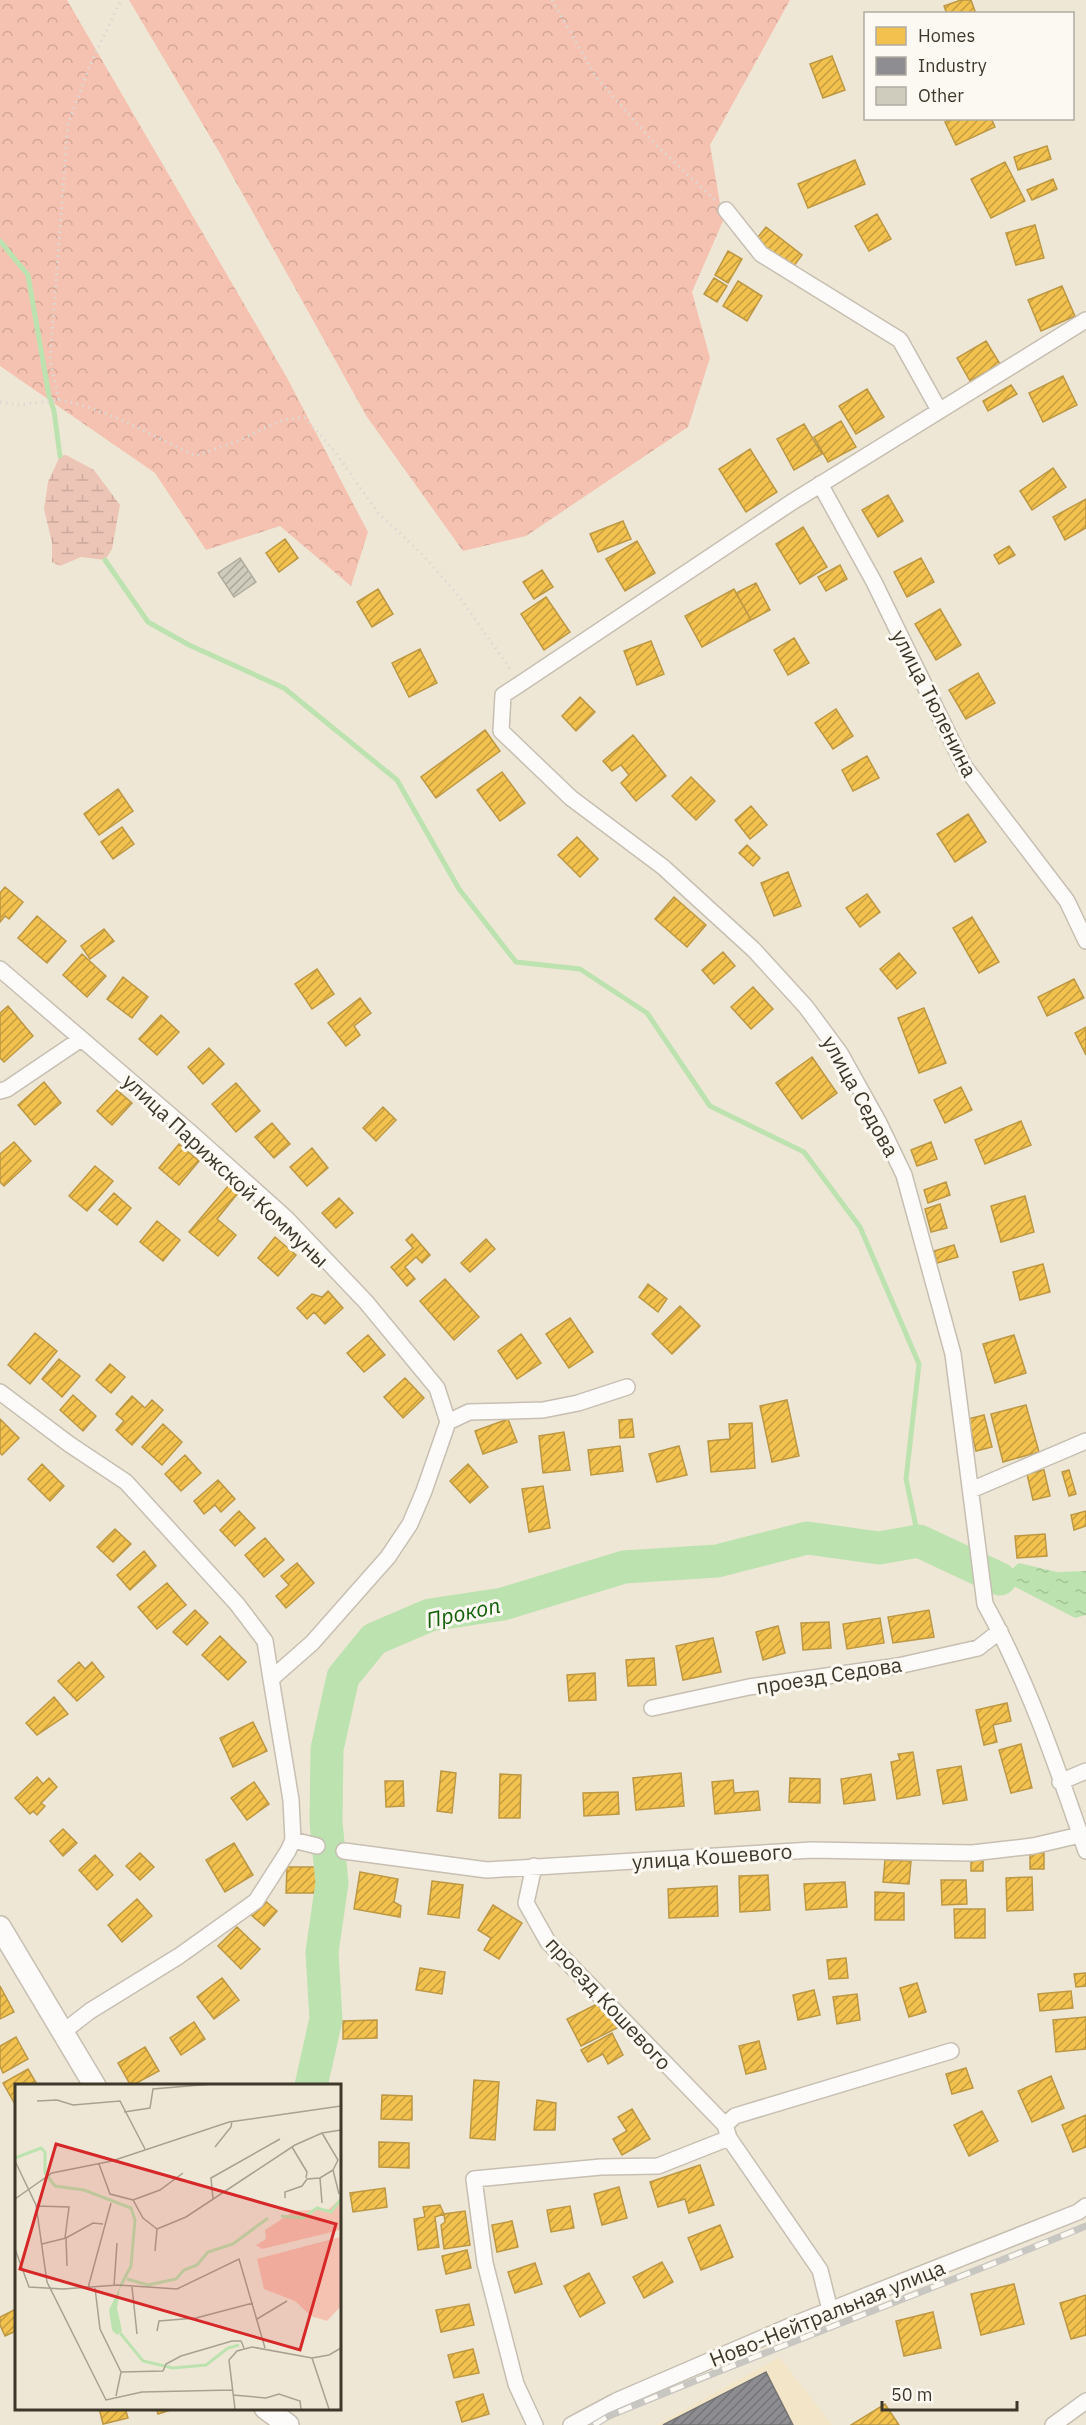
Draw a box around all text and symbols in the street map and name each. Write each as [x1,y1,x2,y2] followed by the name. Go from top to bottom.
[864,12,1074,120] legend
[918,24,975,47] text: Homes
[918,54,987,77] text: Industry
[918,84,964,107] text: Other
[886,624,984,782] street label: улица Тюленина
[816,1030,906,1162] street label: улица Седова
[117,1067,335,1273] street label: улица Парижской Коммуны
[423,1590,503,1634] water label: Прокоп
[754,1650,904,1700] street label: проезд Седова
[631,1836,793,1876] street label: улица Кошевого
[540,1930,678,2076] street label: проезд Кошевого
[15,2084,340,2410] inset map
[705,2253,949,2373] street label: Ново-Нейтральная улица
[882,2374,1017,2412] scale bar
[891,2383,933,2406] text: 50 m

